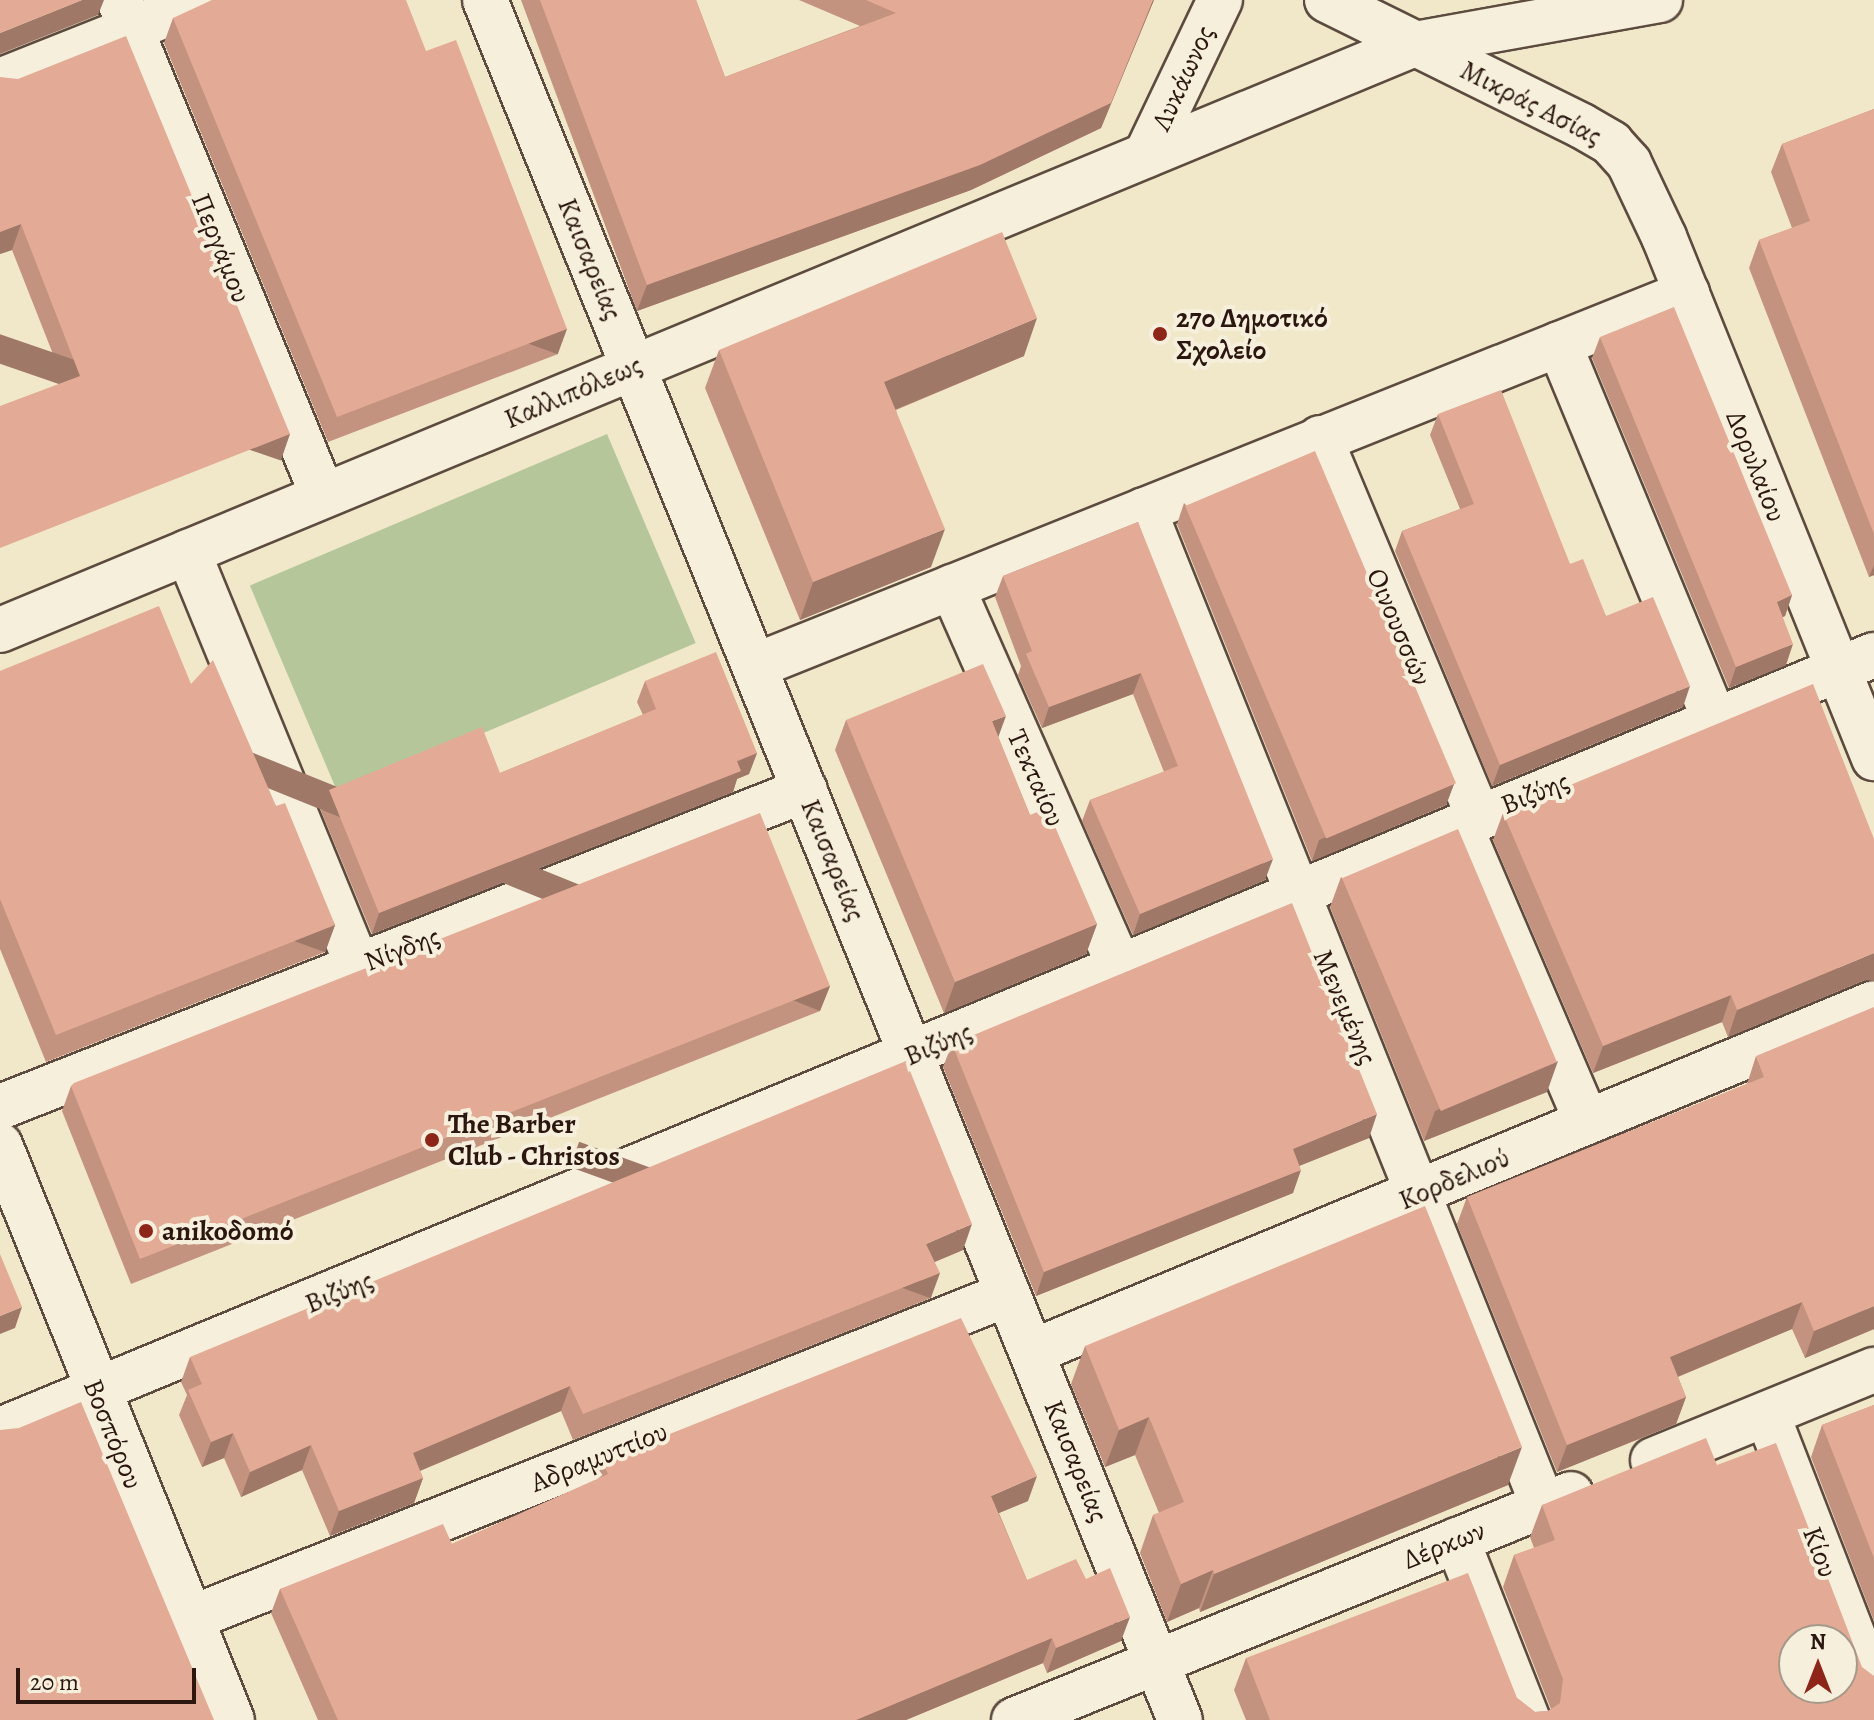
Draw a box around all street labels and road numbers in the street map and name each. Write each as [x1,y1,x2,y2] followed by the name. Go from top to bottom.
[1144,20,1222,136] street label: Λυκάωνος
[1455,53,1607,153] street label: Μικράς Ασίας
[184,188,258,308] street label: Περγάμου
[550,193,630,325] street label: Καισαρείας
[499,348,647,436] street label: Καλλιπόλεως
[1719,406,1793,526] street label: Δορυλαίου
[1359,563,1439,691] street label: Οινουσσών
[1000,724,1072,832] street label: Τεκταίου
[1496,764,1574,822] street label: Βιζύης
[793,794,873,926] street label: Καισαρείας
[359,919,445,979] street label: Νίγδης
[1306,944,1384,1070] street label: Μενεμένης
[899,1015,977,1073] street label: Βιζύης
[1394,1141,1514,1217] street label: Κορδελιού
[300,1263,378,1321] street label: Βιζύης
[76,1374,150,1494] street label: Βοσπόρου
[1036,1395,1116,1527] street label: Καισαρείας
[526,1414,672,1500] street label: Αδραμυττίου
[1398,1513,1490,1577] street label: Δέρκων
[1795,1522,1845,1582] street label: Κίου

